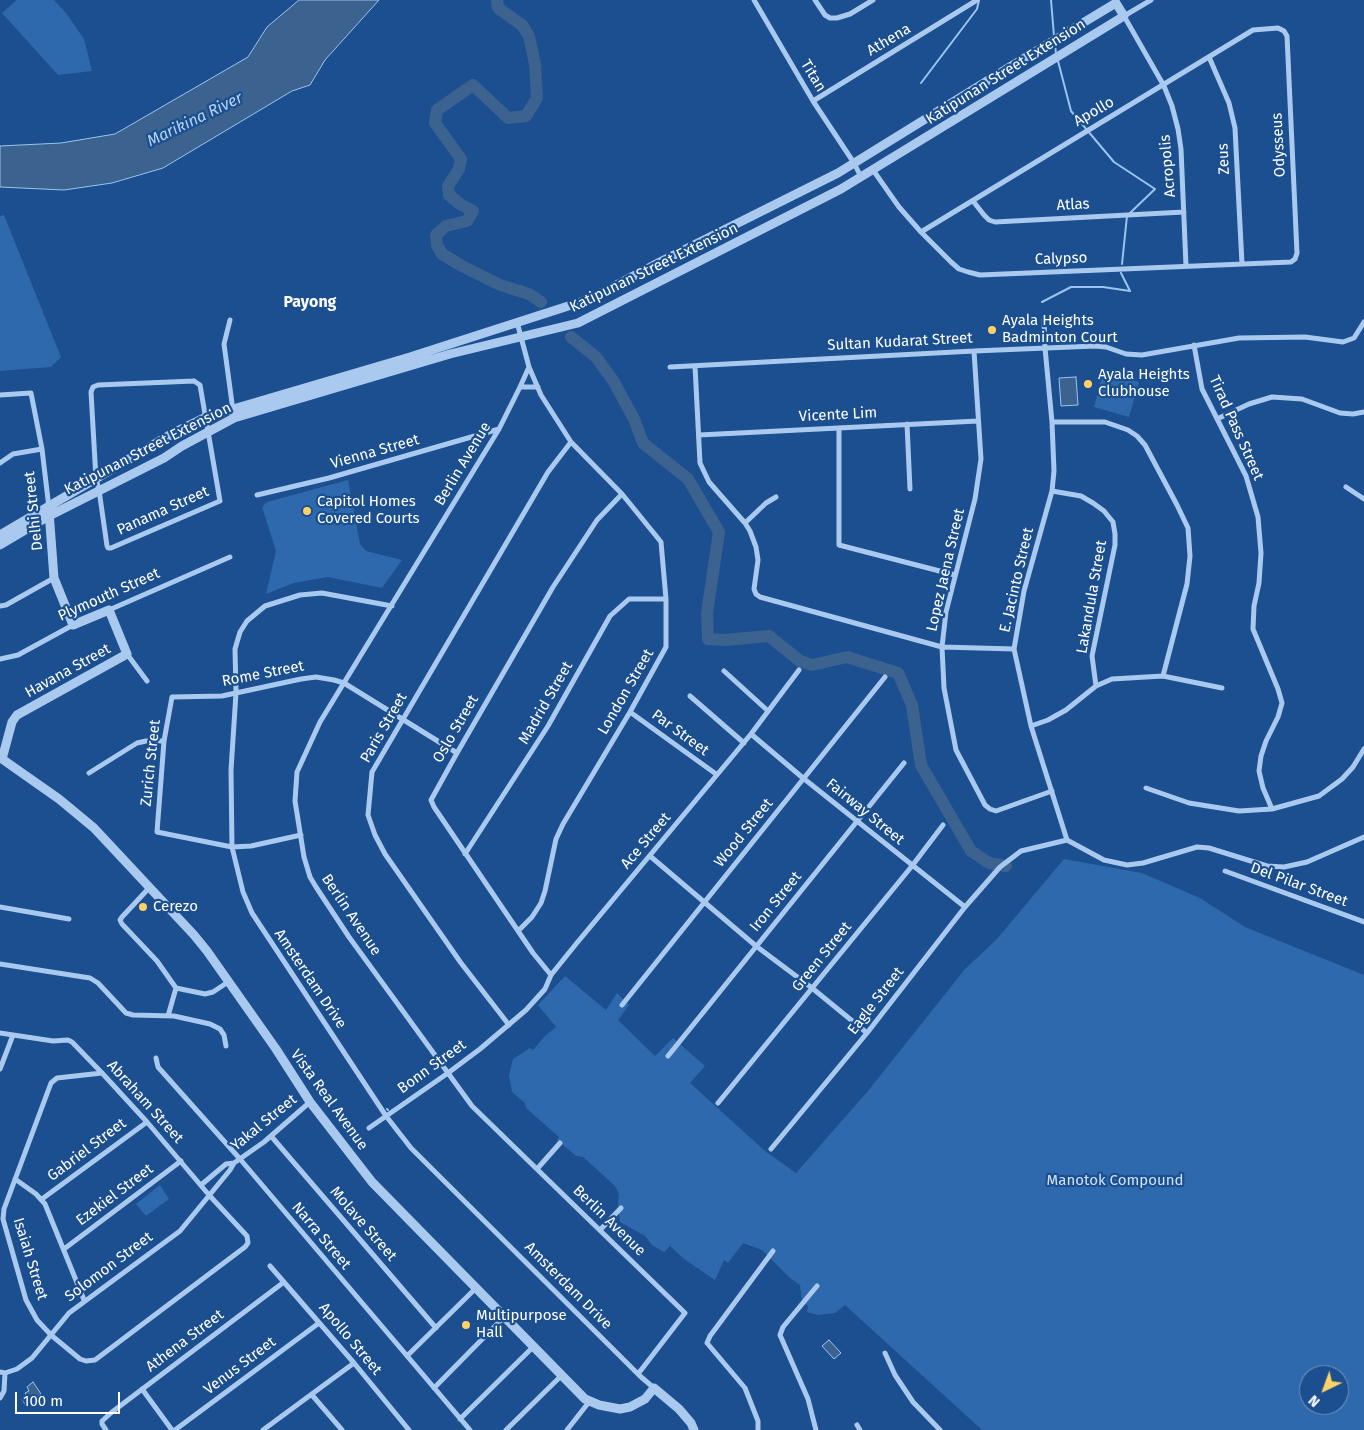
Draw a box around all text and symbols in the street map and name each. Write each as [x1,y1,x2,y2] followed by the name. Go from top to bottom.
[923,15,1089,129] street label: Katipunan Street Extension
[864,20,914,60] street label: Athena
[796,57,830,95] street label: Titan
[144,89,246,151] water label: Marikina River
[1071,93,1117,131] street label: Apollo
[1268,112,1290,178] street label: Odysseus
[1156,134,1180,198] street label: Acropolis
[1214,143,1234,175] street label: Zeus
[1056,195,1090,215] street label: Atlas
[567,219,741,317] street label: Katipunan Street Extension
[1034,249,1088,269] street label: Calypso
[284,293,336,313] district label: Payong
[1002,312,1118,347] place label: Ayala Heights Badminton Court
[986,324,998,336] marker: Ayala Heights Badminton Court
[827,329,973,355] street label: Sultan Kudarat Street
[1098,366,1190,401] place label: Ayala Heights Clubhouse
[1205,373,1267,483] street label: Tirad Pass Street
[1082,378,1094,390] marker: Ayala Heights Clubhouse
[62,399,234,499] street label: Katipunan Street Extension
[798,404,878,426] street label: Vicente Lim
[431,419,495,509] street label: Berlin Avenue
[329,431,421,473] street label: Vienna Street
[21,470,47,552] street label: Delhi Street
[114,483,212,539] street label: Panama Street
[317,493,420,528] place label: Capitol Homes Covered Courts
[301,505,313,517] marker: Capitol Homes Covered Courts
[923,507,969,633] street label: Lopez Jaena Street
[996,526,1038,634] street label: E. Jacinto Street
[1073,539,1111,655] street label: Lakandula Street
[55,565,163,625] street label: Plymouth Street
[22,640,114,702] street label: Havana Street
[594,646,658,738] street label: London Street
[220,657,306,691] street label: Rome Street
[515,658,577,748] street label: Madrid Street
[357,690,411,766] street label: Paris Street
[429,692,483,766] street label: Oslo Street
[648,706,712,760] street label: Par Street
[138,719,164,807] street label: Zurich Street
[822,775,908,849] street label: Fairway Street
[711,795,777,871] street label: Wood Street
[617,809,675,873] street label: Ace Street
[1248,859,1350,911] street label: Del Pilar Street
[746,868,806,936] street label: Iron Street
[317,871,385,959] street label: Berlin Avenue
[153,898,198,916] place label: Cerezo
[137,901,149,913] marker: Cerezo
[788,918,856,996] street label: Green Street
[270,926,350,1032] street label: Amsterdam Drive
[844,964,908,1038] street label: Eagle Street
[394,1036,470,1098] street label: Bonn Street
[286,1046,372,1154] street label: Vista Real Avenue
[103,1057,187,1147] street label: Abraham Street
[227,1091,301,1155] street label: Yakal Street
[44,1115,130,1185] street label: Gabriel Street
[73,1160,157,1230] street label: Ezekiel Street
[1047,1172,1183,1190] park label: Manotok Compound
[569,1182,649,1260] street label: Berlin Avenue
[326,1183,400,1265] street label: Molave Street
[288,1199,354,1273] street label: Narra Street
[9,1216,51,1302] street label: Isaiah Street
[62,1228,156,1306] street label: Solomon Street
[521,1239,615,1333] street label: Amsterdam Drive
[315,1299,385,1379] street label: Apollo Street
[143,1306,227,1376] street label: Athena Street
[476,1307,567,1342] place label: Multipurpose Hall
[460,1319,472,1331] marker: Multipurpose Hall
[201,1333,279,1399] street label: Venus Street
[1299,1365,1349,1415] north arrow
[18,1382,122,1414] scale bar
[1305,1391,1323,1410] text: N
[23,1392,63,1410] text: 100 m

